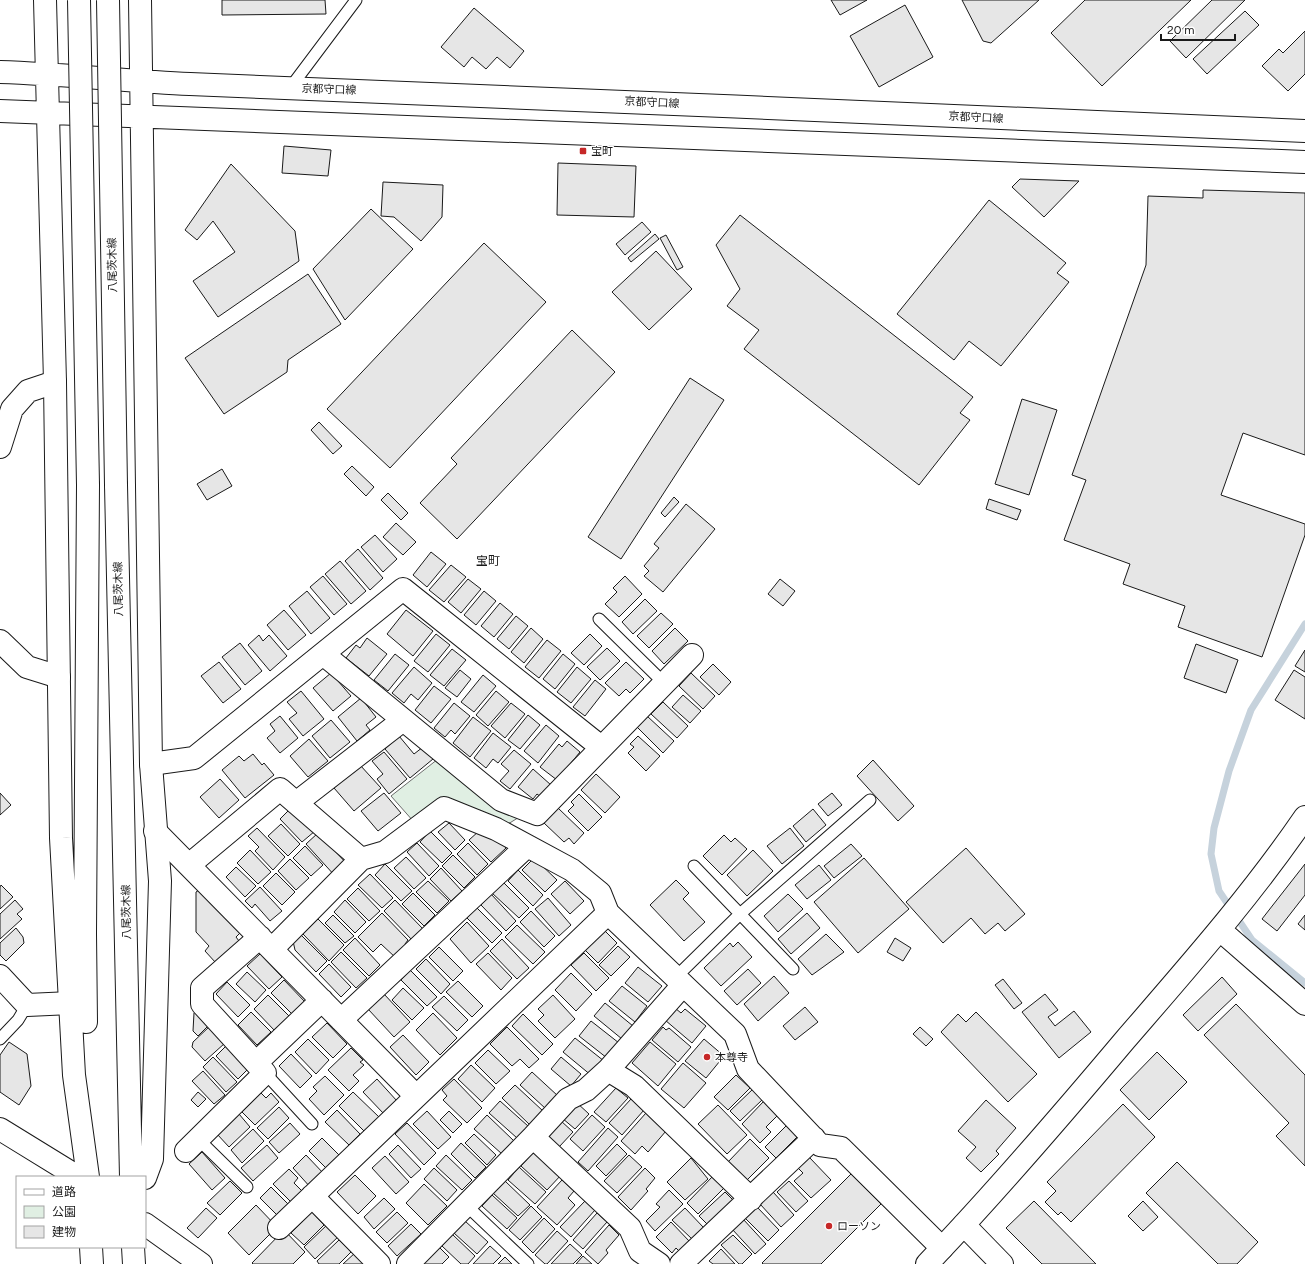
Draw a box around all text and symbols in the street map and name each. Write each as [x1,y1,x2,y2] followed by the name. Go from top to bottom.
[1161,16,1235,42] scale bar
[1167,23,1195,37] text: 20 m
[301,82,357,97] street label: 京都守口線
[624,95,680,110] street label: 京都守口線
[948,110,1004,125] street label: 京都守口線
[591,145,613,158] place label: 宝町
[578,146,588,156] marker: 宝町
[106,237,119,293] street label: 八尾茨木線
[476,554,500,568] district label: 宝町
[112,561,125,617] street label: 八尾茨木線
[120,884,133,940] street label: 八尾茨木線
[715,1051,748,1064] place label: 本尊寺
[702,1052,712,1062] marker: 本尊寺
[16,1176,146,1248] legend
[52,1185,76,1199] text: 道路
[52,1205,76,1219] text: 公園
[837,1220,881,1233] place label: ローソン
[824,1221,834,1231] marker: ローソン
[52,1225,76,1239] text: 建物

